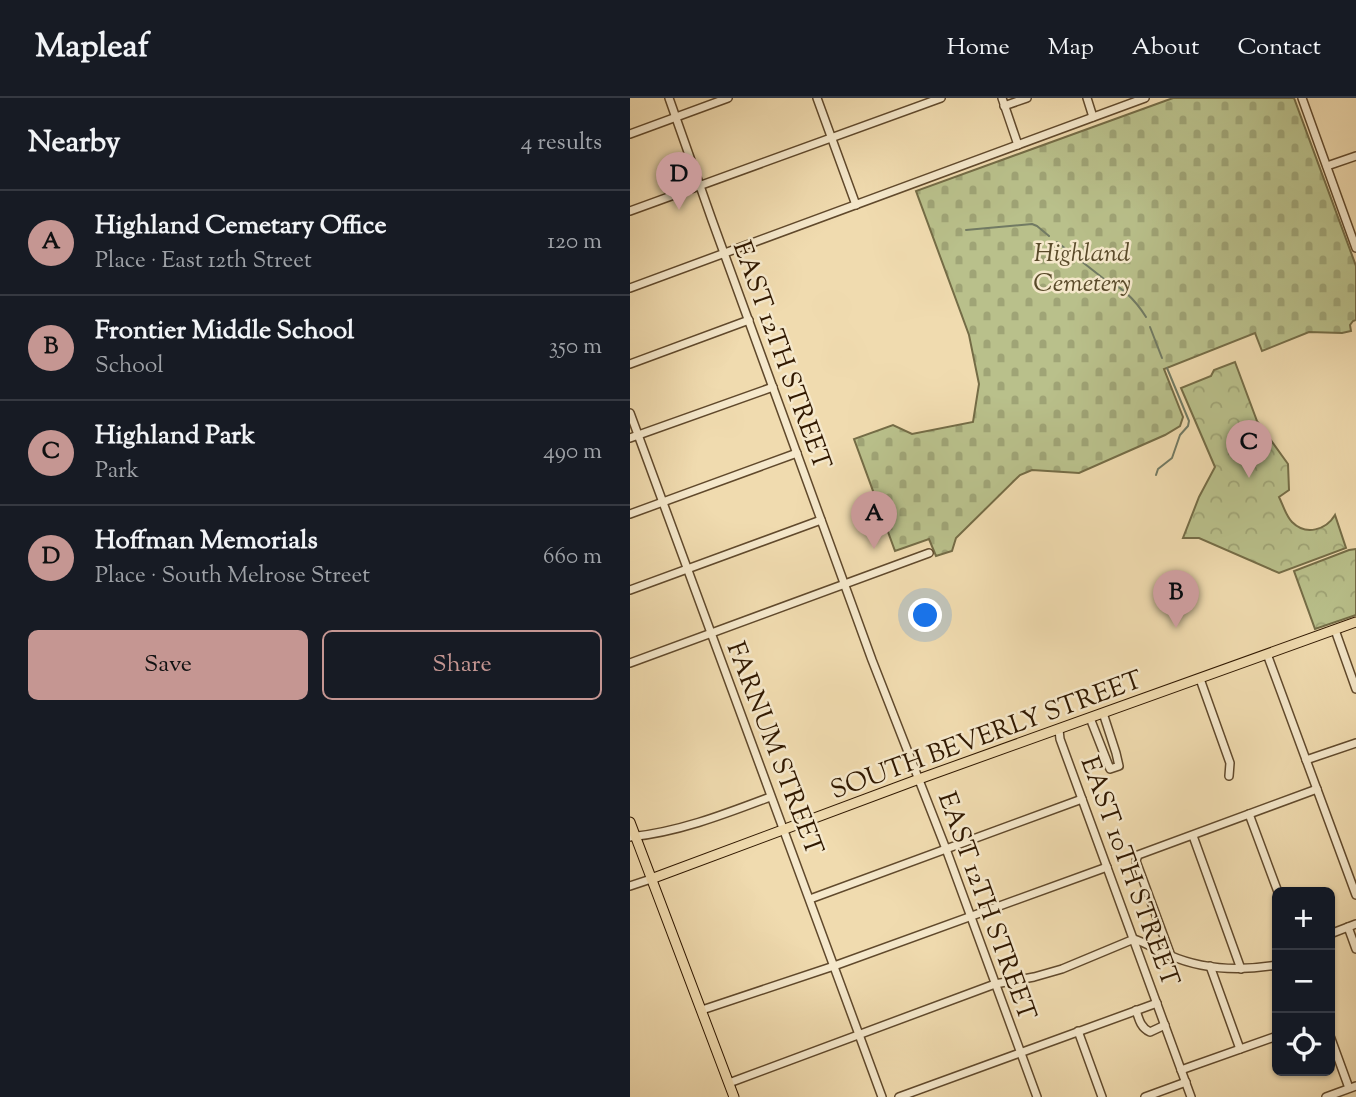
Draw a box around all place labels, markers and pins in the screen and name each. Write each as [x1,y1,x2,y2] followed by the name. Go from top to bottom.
[656,152,702,210] pin: D
[1226,420,1272,478] pin: C
[851,491,897,549] pin: A
[1153,570,1199,628] pin: B

